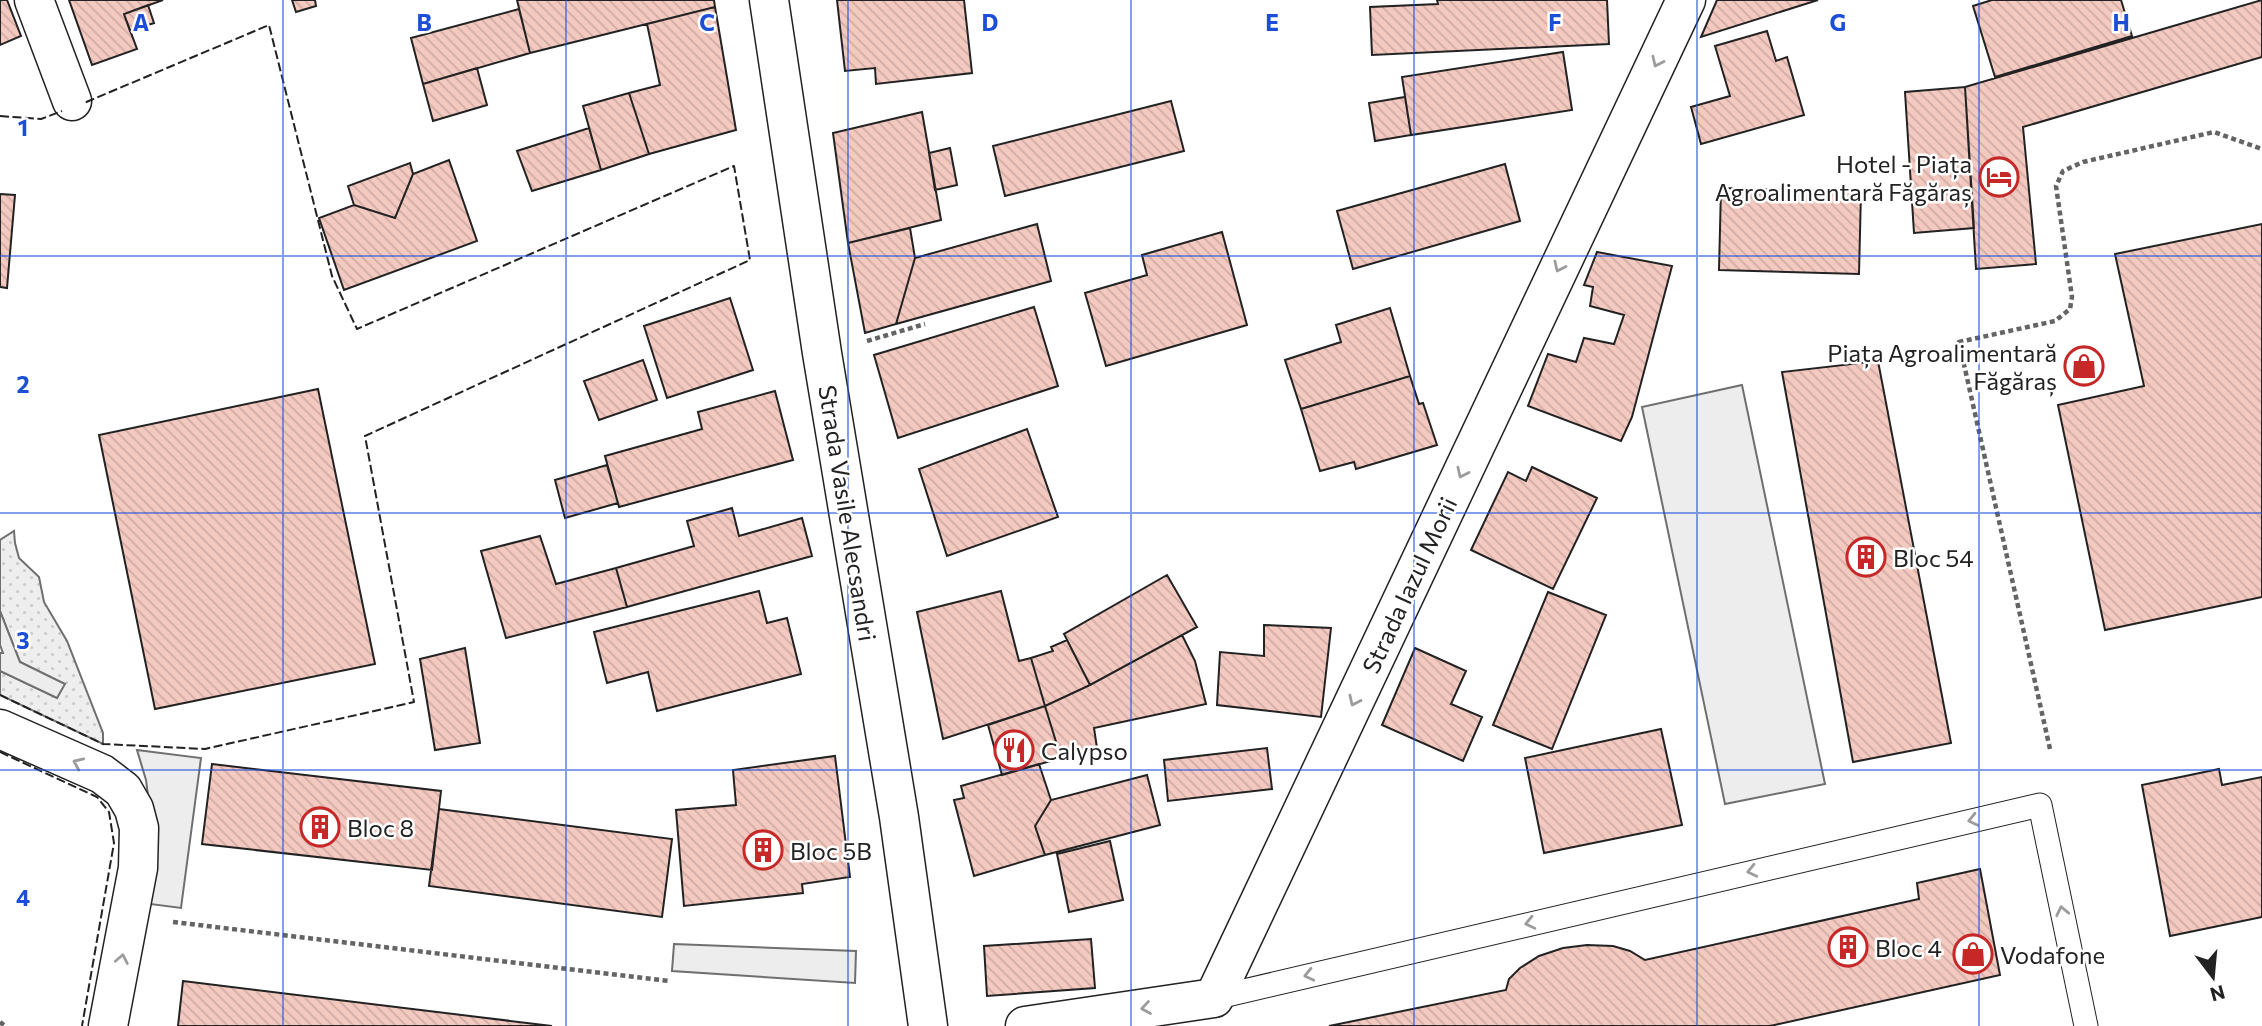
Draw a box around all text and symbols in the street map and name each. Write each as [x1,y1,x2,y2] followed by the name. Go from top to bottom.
[133,8,150,36] text: A
[416,8,432,36] text: B
[699,8,715,36] text: C
[982,8,999,36] text: D
[1265,8,1279,36] text: E
[1548,8,1562,36] text: F
[1830,8,1846,36] text: G
[2112,8,2130,36] text: H
[1651,55,1665,67] one-way arrow
[18,113,28,141] text: 1
[1715,149,1972,208] place label: Hotel - Piața Agroalimentară Făgăraș
[1978,156,2020,198] hotel icon: Hotel - Piața Agroalimentară Făgăraș
[1554,260,1568,272] one-way arrow
[1827,338,2057,397] place label: Piața Agroalimentară Făgăraș
[2063,345,2105,387] shop icon: Piața Agroalimentară Făgăraș
[16,370,30,398] text: 2
[813,383,883,643] street label: Strada Vasile Alecsandri
[1456,466,1470,478] one-way arrow
[1355,492,1463,678] street label: Strada Iazul Morii
[1845,536,1887,578] building icon: Bloc 54
[1893,543,1974,572] place label: Bloc 54
[16,626,30,654] text: 3
[1349,694,1363,706] one-way arrow
[993,729,1035,771] restaurant icon: Calypso
[1041,736,1128,765] place label: Calypso
[72,757,85,771] one-way arrow
[299,806,341,848] building icon: Bloc 8
[1967,812,1979,826] one-way arrow
[347,813,414,842] place label: Bloc 8
[742,829,784,871] building icon: Bloc 5B
[790,836,872,865] place label: Bloc 5B
[1746,863,1758,877] one-way arrow
[16,883,30,911] text: 4
[2055,905,2070,917] one-way arrow
[1524,915,1536,929] one-way arrow
[1827,926,1869,968] building icon: Bloc 4
[1875,933,1942,962] place label: Bloc 4
[1952,933,1994,975] shop icon: Vodafone
[2000,940,2105,969] place label: Vodafone
[2178,942,2248,1012] north arrow
[113,953,128,965] one-way arrow
[1303,967,1315,981] one-way arrow
[2208,981,2228,1007] text: N
[1140,1000,1152,1015] one-way arrow

